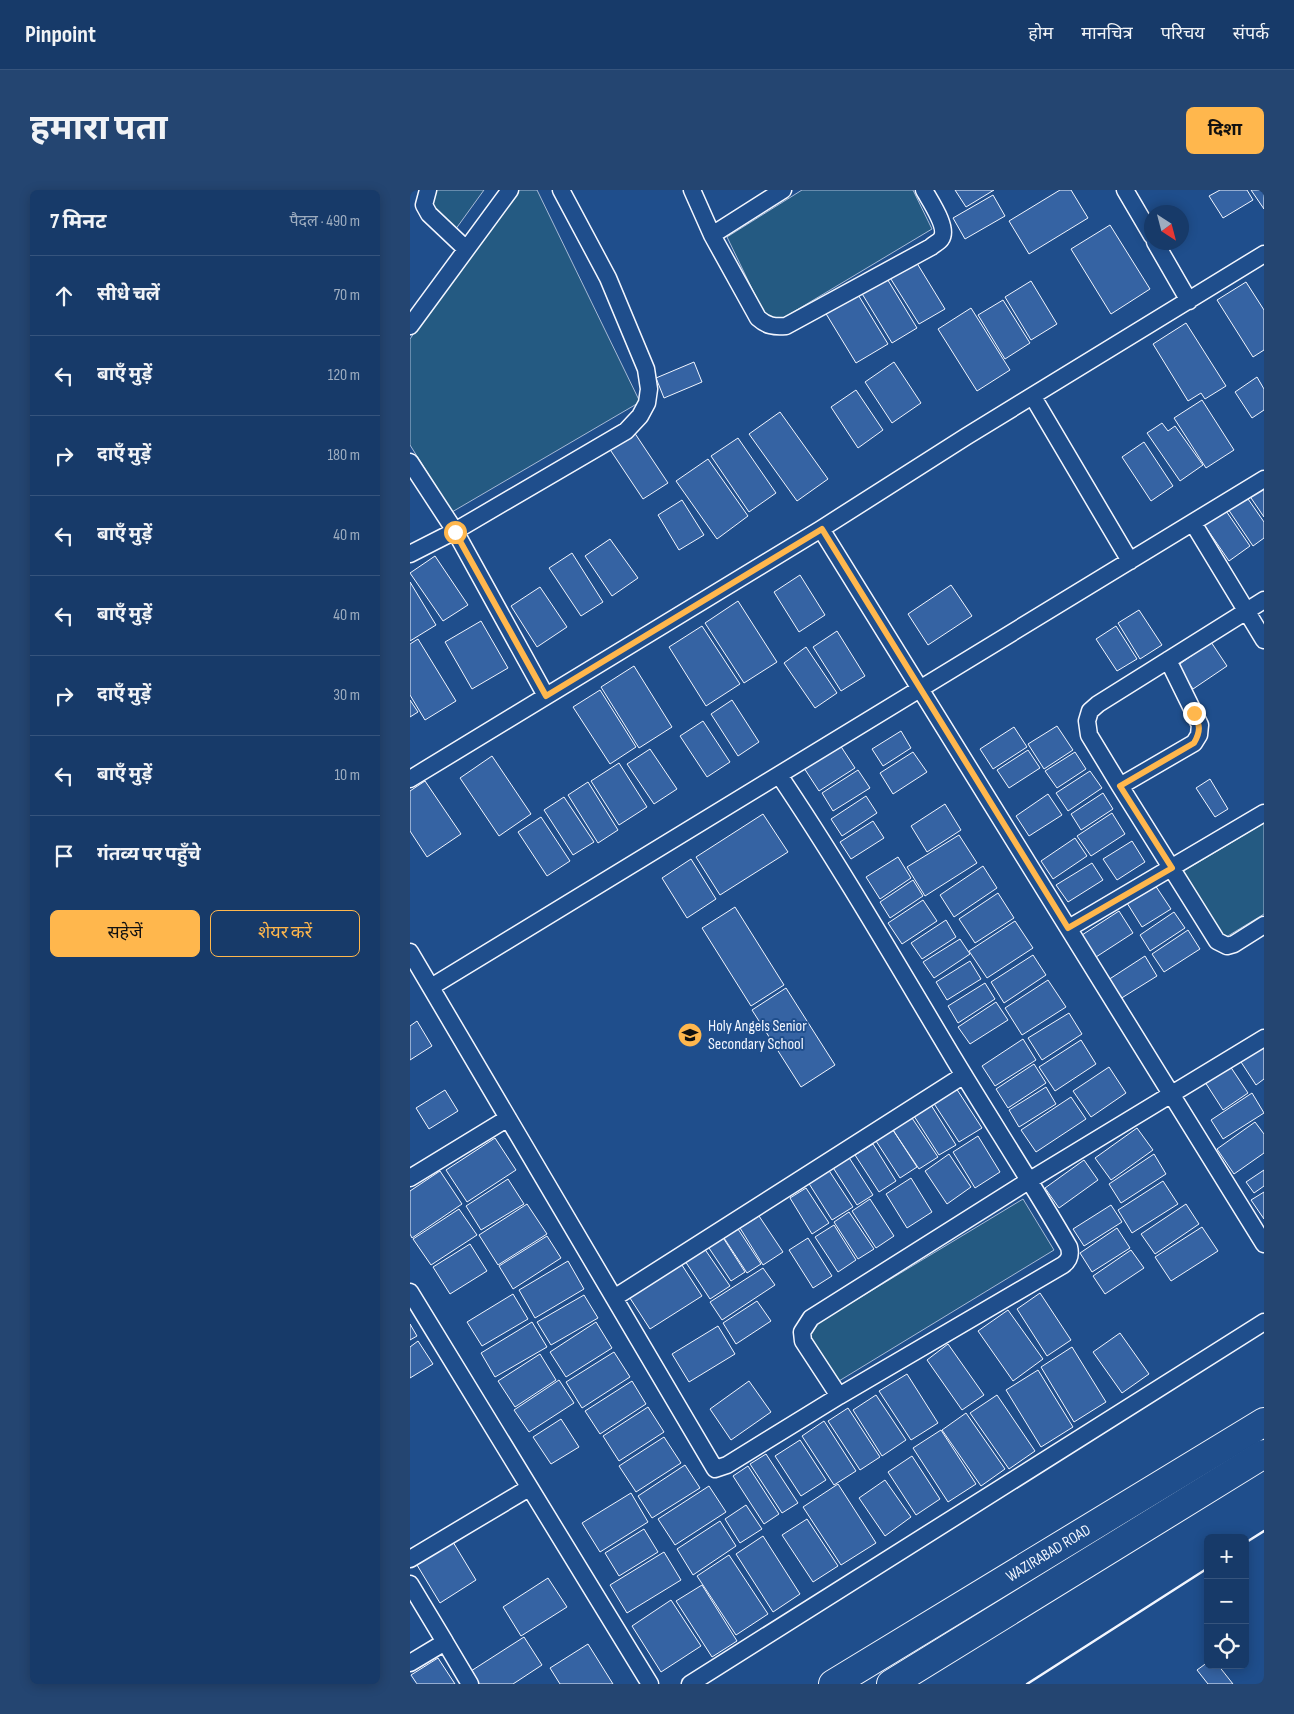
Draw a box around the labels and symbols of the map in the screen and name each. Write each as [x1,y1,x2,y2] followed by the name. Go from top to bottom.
[1144,205,1189,250] north arrow
[444,521,467,544] route start
[1183,702,1206,725] route end
[708,1017,807,1054] place label: Holy Angels Senior Secondary School
[677,1022,703,1048] school or university icon: Holy Angels Senior Secondary School
[1003,1520,1094,1586] street label: WAZIRABAD ROAD

